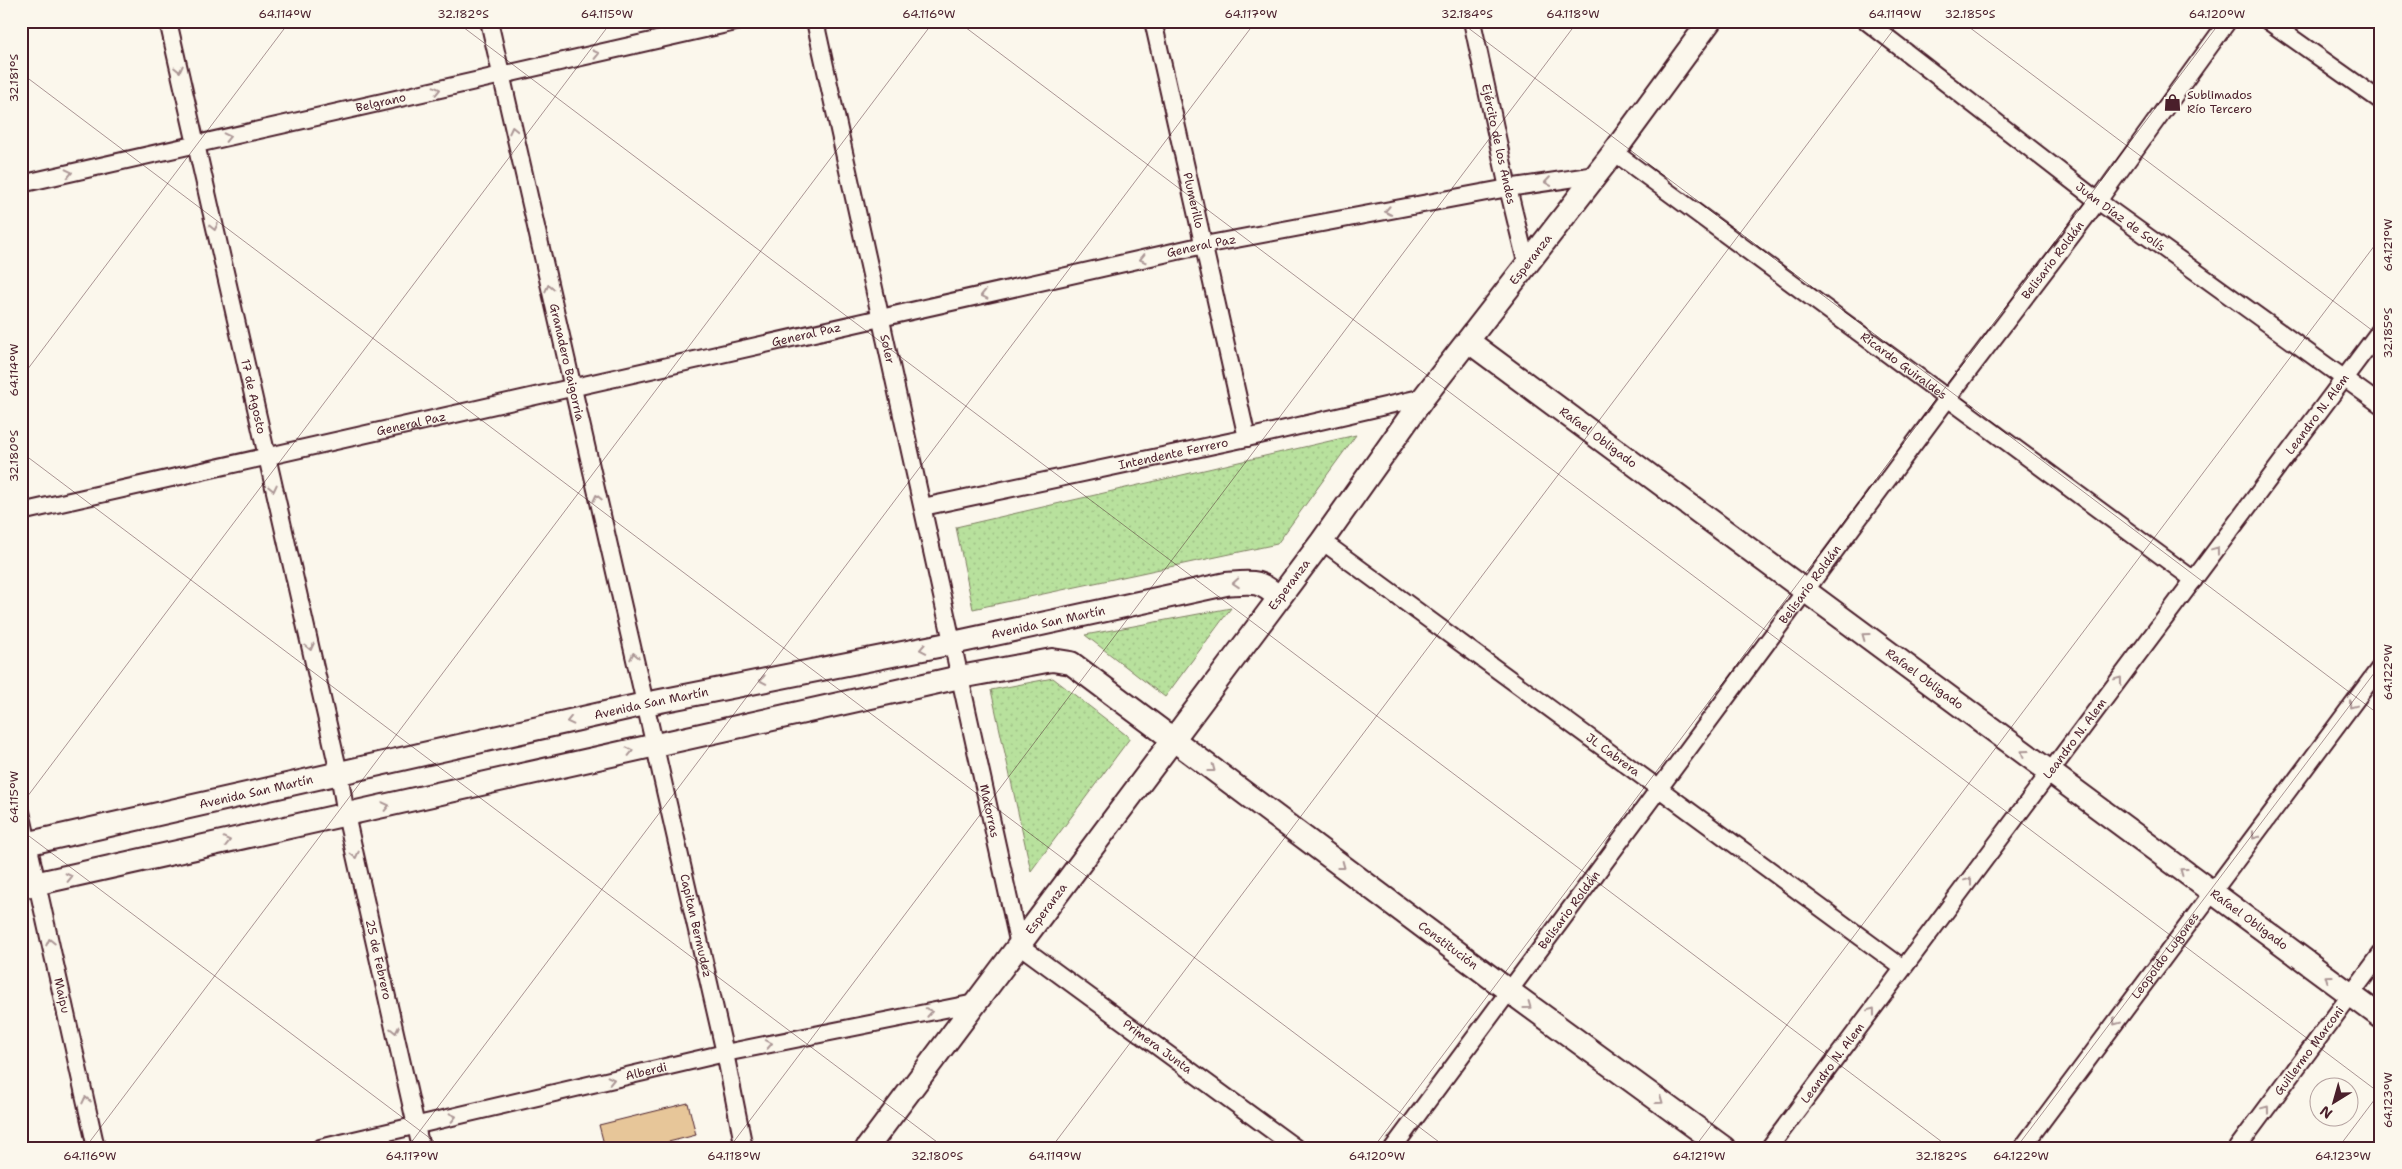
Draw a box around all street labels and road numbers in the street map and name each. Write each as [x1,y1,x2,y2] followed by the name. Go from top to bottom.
[1478,83,1520,206] street label: Ejército de los Andes
[354,89,408,116] street label: Belgrano
[1179,171,1208,230] street label: Plumerillo
[2072,178,2169,255] street label: Juan Díaz de Solís
[2018,218,2088,303] street label: Belisario Roldán
[1506,230,1556,288] street label: Esperanza
[1165,231,1238,261] street label: General Paz
[546,302,588,423] street label: Granadero Baigorria
[770,319,842,350] street label: General Paz
[1857,329,1950,403] street label: Ricardo Guiraldes
[876,333,898,366] street label: Soler
[237,357,270,435] street label: 17 de Agosto
[2282,371,2353,458] street label: Leandro N. Alem
[1556,403,1640,472] street label: Rafael Obligado
[375,408,447,440] street label: General Paz
[1117,434,1230,473] street label: Intendente Ferrero
[1775,542,1844,627] street label: Belisario Roldán
[1265,555,1314,614] street label: Esperanza
[990,602,1107,643] street label: Avenida San Martín
[1882,645,1967,713] street label: Rafael Obligado
[593,684,710,723] street label: Avenida San Martín
[2039,695,2110,782] street label: Leandro N. Alem
[1583,730,1644,780] street label: JL Cabrera
[198,771,315,813] street label: Avenida San Martín
[976,783,1003,839] street label: Matorras
[1535,867,1604,953] street label: Belisario Roldán
[676,872,715,979] street label: Capitan Bermudez
[1022,879,1071,938] street label: Esperanza
[2207,885,2291,954] street label: Rafael Obligado
[2128,909,2203,1002] street label: Leopoldo Lugones
[362,918,395,1001] street label: 25 de Febrero
[1415,918,1481,973] street label: Constitución
[50,976,74,1015] street label: Maipu
[2271,1003,2348,1099] street label: Guillermo Marconi
[1120,1016,1196,1078] street label: Primera Junta
[1797,1020,1868,1107] street label: Leandro N. Alem
[624,1059,669,1084] street label: Alberdi

